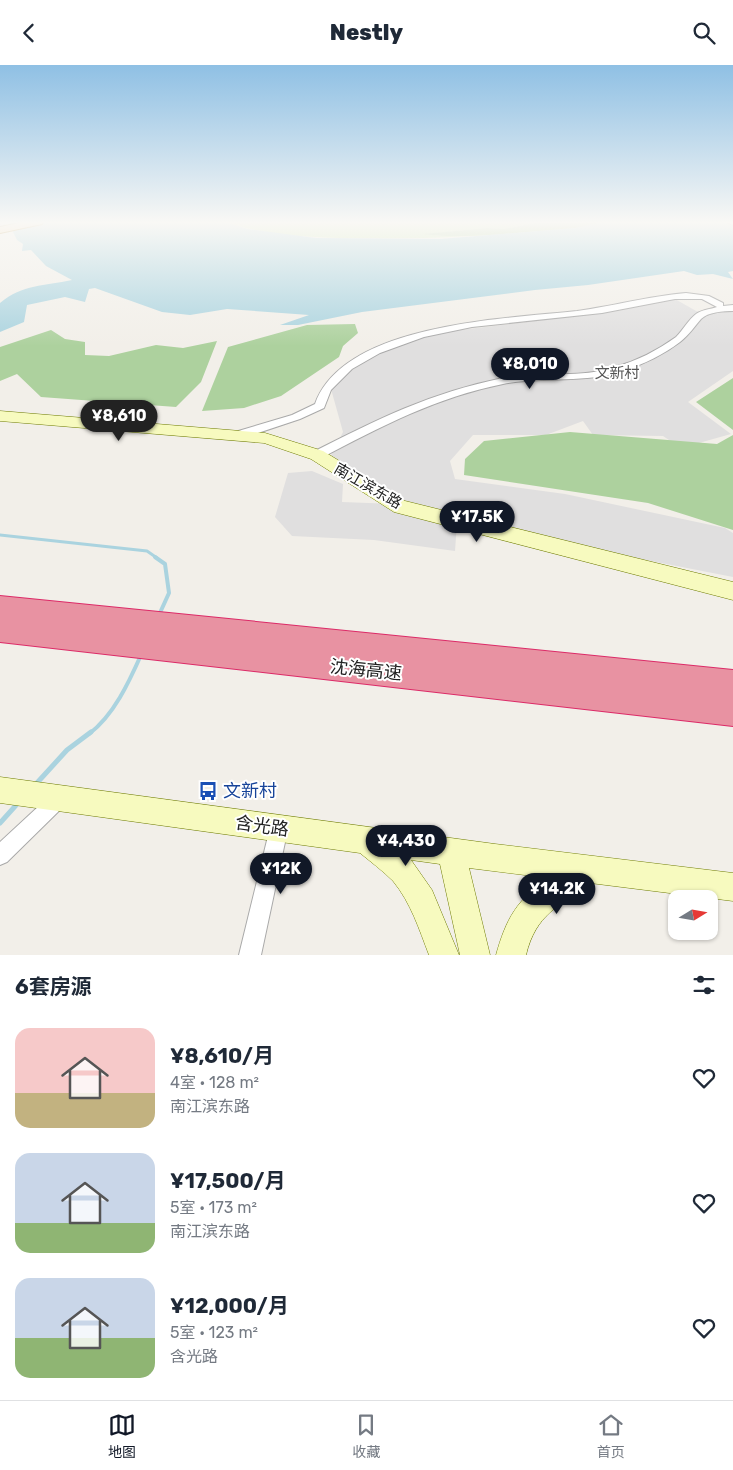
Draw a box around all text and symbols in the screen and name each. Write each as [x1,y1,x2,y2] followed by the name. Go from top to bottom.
[15,19,43,47] icon: back
[330,19,403,46] text: Nestly
[690,19,718,47] icon: search
[489,347,571,390] pin: ¥8,010
[502,354,558,373] text: ¥8,010
[594,364,640,382] district label: 文新村
[78,399,160,442] pin: ¥8,610
[91,406,147,425] text: ¥8,610
[331,459,405,513] street label: 南江滨东路
[436,501,518,543] pin: ¥17.5K
[451,507,503,526] text: ¥17.5K
[329,655,403,685] street label: 沈海高速
[197,780,219,802] bus stop icon: 文新村
[223,780,277,802] place label: 文新村
[234,811,290,841] street label: 含光路
[365,825,447,867] pin: ¥4,430
[377,831,435,850] text: ¥4,430
[251,853,311,895] pin: ¥12K
[261,859,301,878] text: ¥12K
[516,873,598,915] pin: ¥14.2K
[529,879,585,898] text: ¥14.2K
[668,890,718,940] north arrow
[668,890,718,940] map controls
[690,971,718,999] icon: filters
[15,974,92,999] text: 6套房源
[170,1043,274,1068] text: ¥8,610/月
[55,1048,115,1108] icon: home
[690,1064,718,1092] icon: heart
[170,1073,259,1092] text: 4室 · 128 m²
[170,1097,250,1116] text: 南江滨东路
[170,1168,285,1193] text: ¥17,500/月
[55,1173,115,1233] icon: home
[690,1189,718,1217] icon: heart
[170,1198,257,1217] text: 5室 · 173 m²
[170,1222,250,1241] text: 南江滨东路
[170,1293,289,1318] text: ¥12,000/月
[55,1298,115,1358] icon: home
[690,1314,718,1342] icon: heart
[170,1323,258,1342] text: 5室 · 123 m²
[170,1347,218,1366] text: 含光路
[108,1411,136,1461] tab: 地图
[352,1411,380,1461] tab: 收藏
[597,1411,625,1461] tab: 首页

